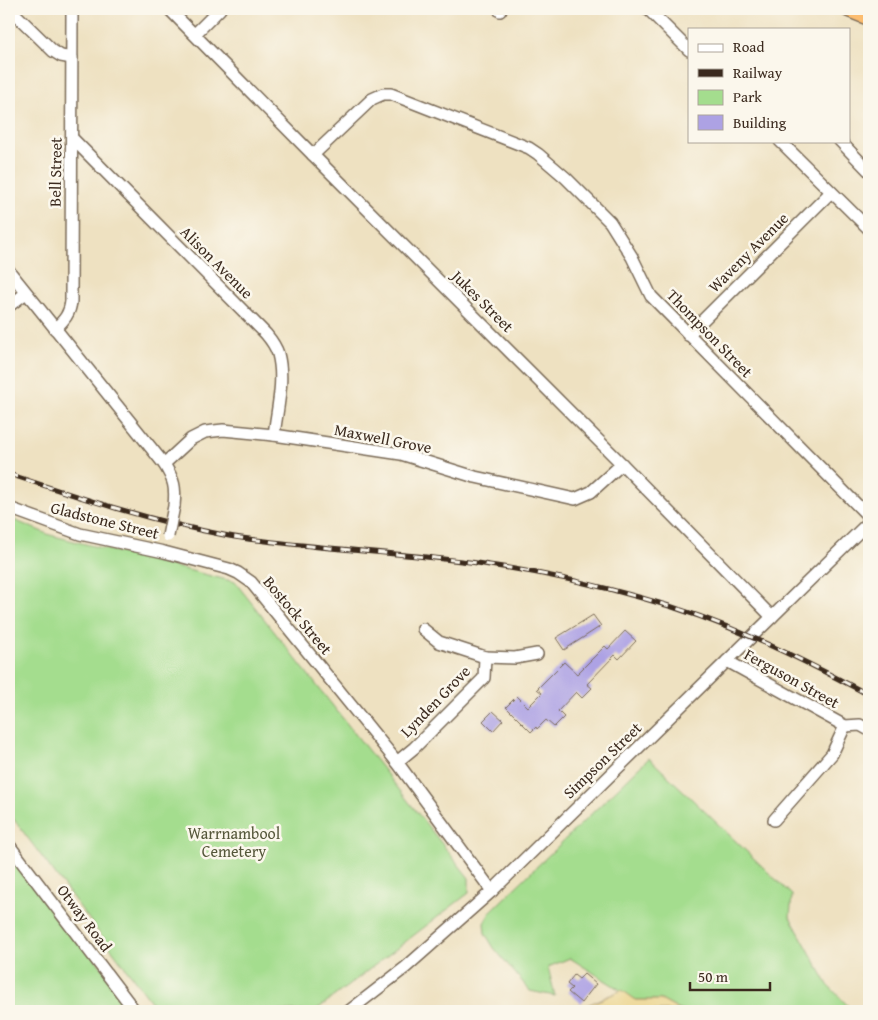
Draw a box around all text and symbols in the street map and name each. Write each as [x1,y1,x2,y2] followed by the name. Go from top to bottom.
[688,28,850,142] legend
[733,36,764,57] text: Road
[733,62,783,83] text: Railway
[733,86,762,107] text: Park
[733,112,787,133] text: Building
[42,137,68,207] street label: Bell Street
[702,206,794,298] street label: Waveny Avenue
[175,220,259,304] street label: Alison Avenue
[445,263,520,338] street label: Jukes Street
[661,283,759,383] street label: Thompson Street
[332,417,434,459] street label: Maxwell Grove
[48,495,162,545] street label: Gladstone Street
[258,570,338,660] street label: Bostock Street
[740,642,844,714] street label: Ferguson Street
[394,660,476,742] street label: Lynden Grove
[557,716,647,804] street label: Simpson Street
[188,821,281,863] park label: Warrnambool Cemetery
[52,879,119,957] street label: Otway Road
[690,960,770,992] scale bar
[698,966,729,987] text: 50 m

